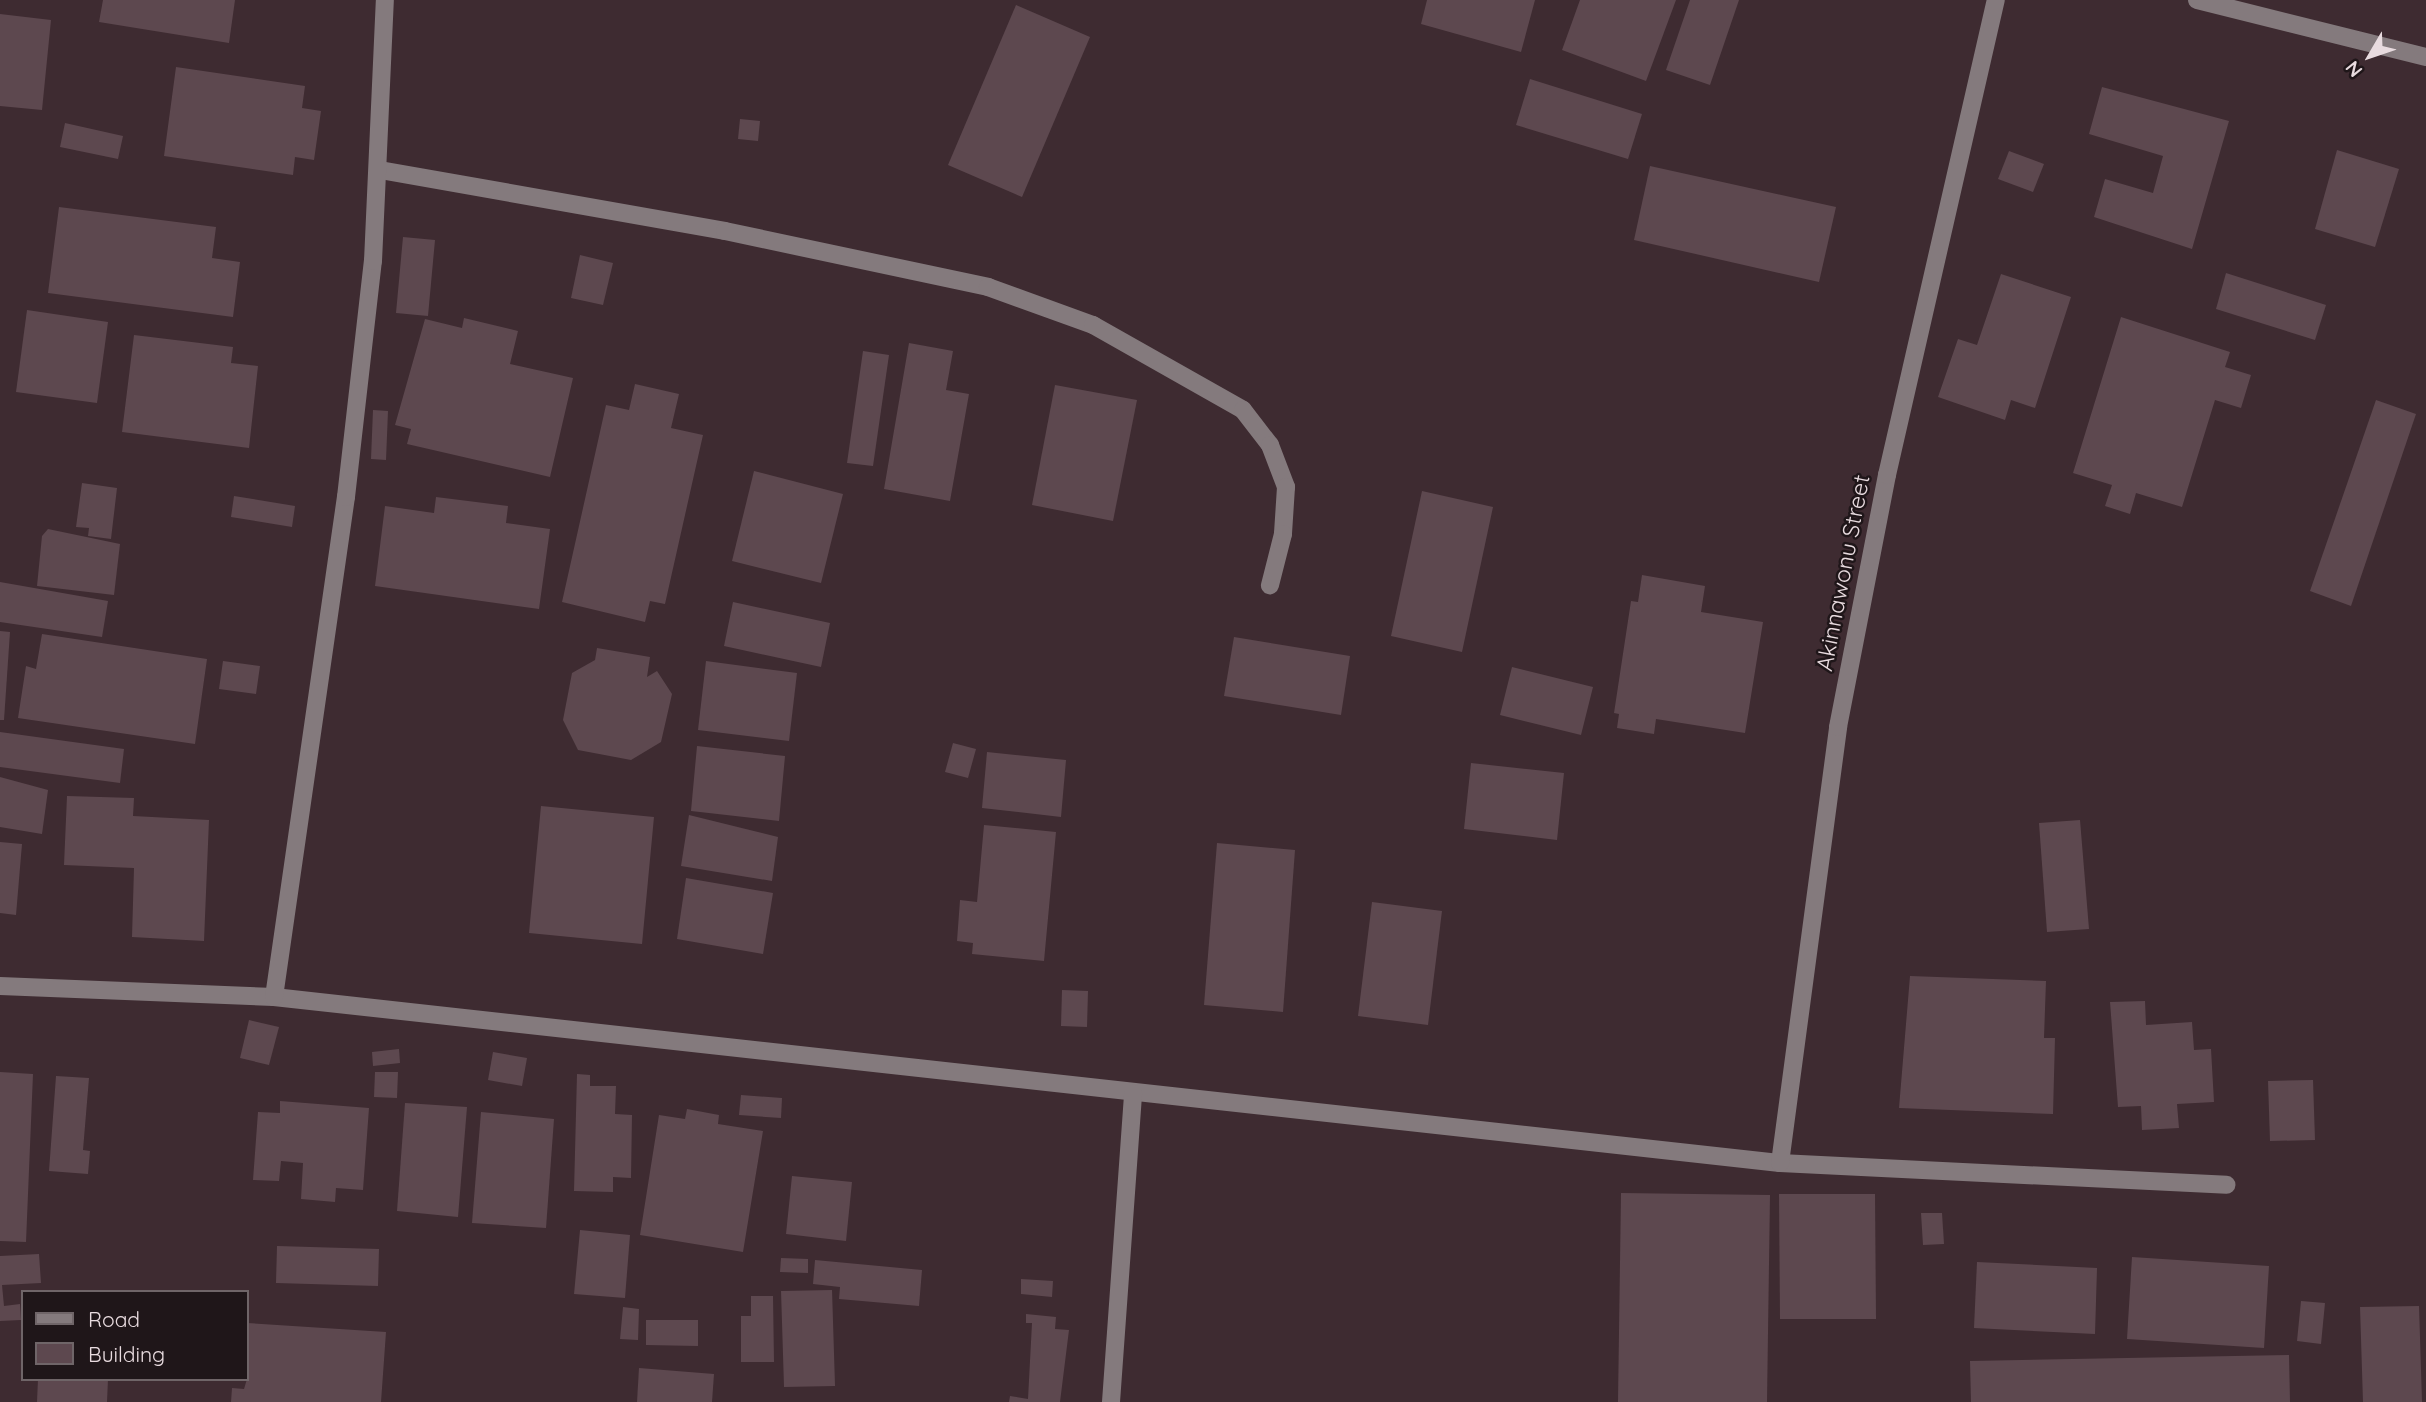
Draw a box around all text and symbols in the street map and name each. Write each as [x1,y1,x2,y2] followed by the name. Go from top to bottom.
[2335,21,2405,91] north arrow
[2340,56,2367,82] text: N
[1810,473,1876,673] street label: Akinnawonu Street
[21,1290,248,1381] legend
[88,1306,140,1332] text: Road
[88,1341,165,1367] text: Building

